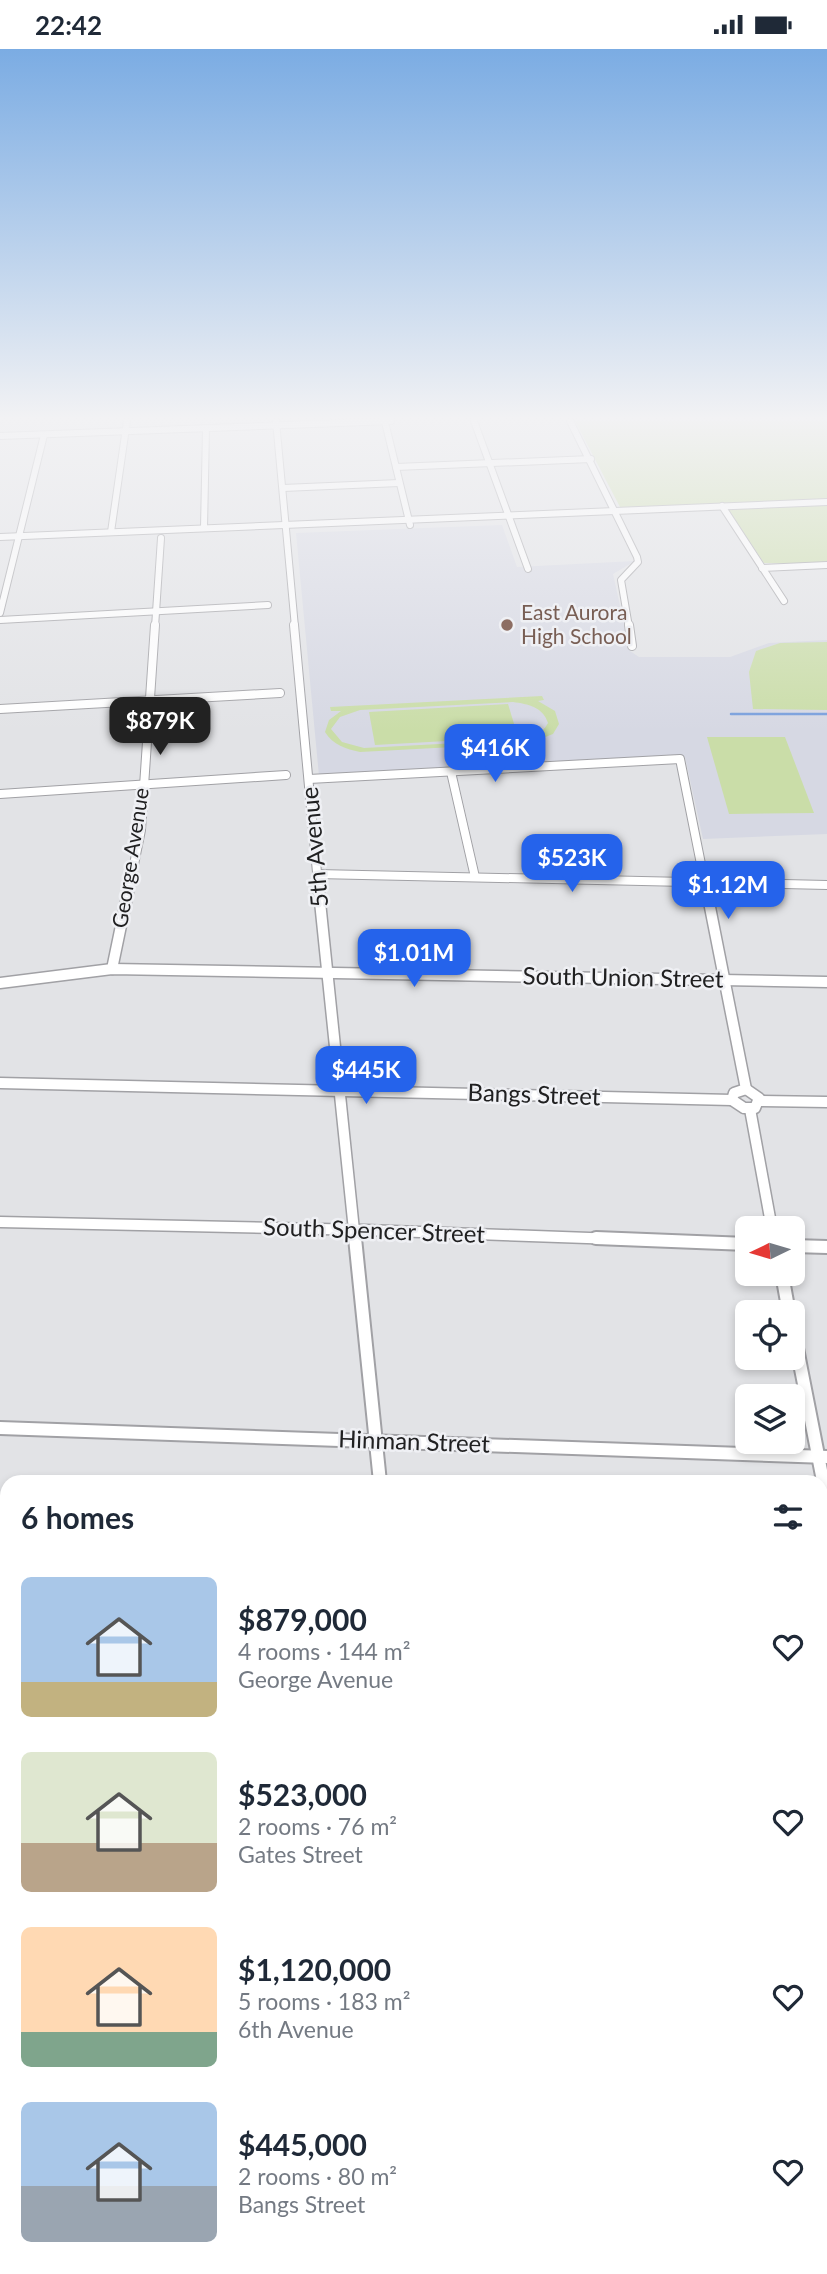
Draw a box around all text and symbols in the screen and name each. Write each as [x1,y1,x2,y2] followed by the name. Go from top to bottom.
[35,9,102,41] text: 22:42
[521,599,632,648] place label: East Aurora High School
[499,617,515,633] marker: East Aurora High School
[111,697,209,757] pin: $879K
[125,706,195,734] text: $879K
[446,725,544,784] pin: $416K
[460,733,530,761] text: $416K
[106,786,153,930] street label: George Avenue
[294,786,333,909] street label: 5th Avenue
[523,835,621,894] pin: $523K
[537,843,607,871] text: $523K
[671,861,785,921] pin: $1.12M
[688,870,768,898] text: $1.12M
[357,929,471,989] pin: $1.01M
[374,938,454,966] text: $1.01M
[522,960,724,993] street label: South Union Street
[317,1047,415,1106] pin: $445K
[331,1055,401,1083] text: $445K
[467,1077,601,1110] street label: Bangs Street
[263,1211,486,1248] street label: South Spencer Street
[735,1216,805,1286] north arrow
[735,1216,805,1454] map controls
[735,1300,805,1370] button: locate
[735,1384,805,1454] button: layers
[338,1423,491,1458] street label: Hinman Street
[769,1498,807,1536] icon: filters
[21,1499,134,1535] text: 6 homes
[238,1601,367,1637] text: $879,000
[77,1605,161,1689] icon: home
[769,1628,807,1666] icon: heart
[238,1637,410,1665] text: 4 rooms · 144 m²
[238,1665,393,1693] text: George Avenue
[238,1776,367,1812] text: $523,000
[77,1780,161,1864] icon: home
[769,1803,807,1841] icon: heart
[238,1812,397,1840] text: 2 rooms · 76 m²
[238,1840,363,1868] text: Gates Street
[238,1951,391,1987] text: $1,120,000
[77,1955,161,2039] icon: home
[769,1978,807,2016] icon: heart
[238,1987,410,2015] text: 5 rooms · 183 m²
[238,2015,354,2043] text: 6th Avenue
[238,2126,367,2162] text: $445,000
[77,2130,161,2214] icon: home
[769,2153,807,2191] icon: heart
[238,2162,397,2190] text: 2 rooms · 80 m²
[238,2190,365,2218] text: Bangs Street

